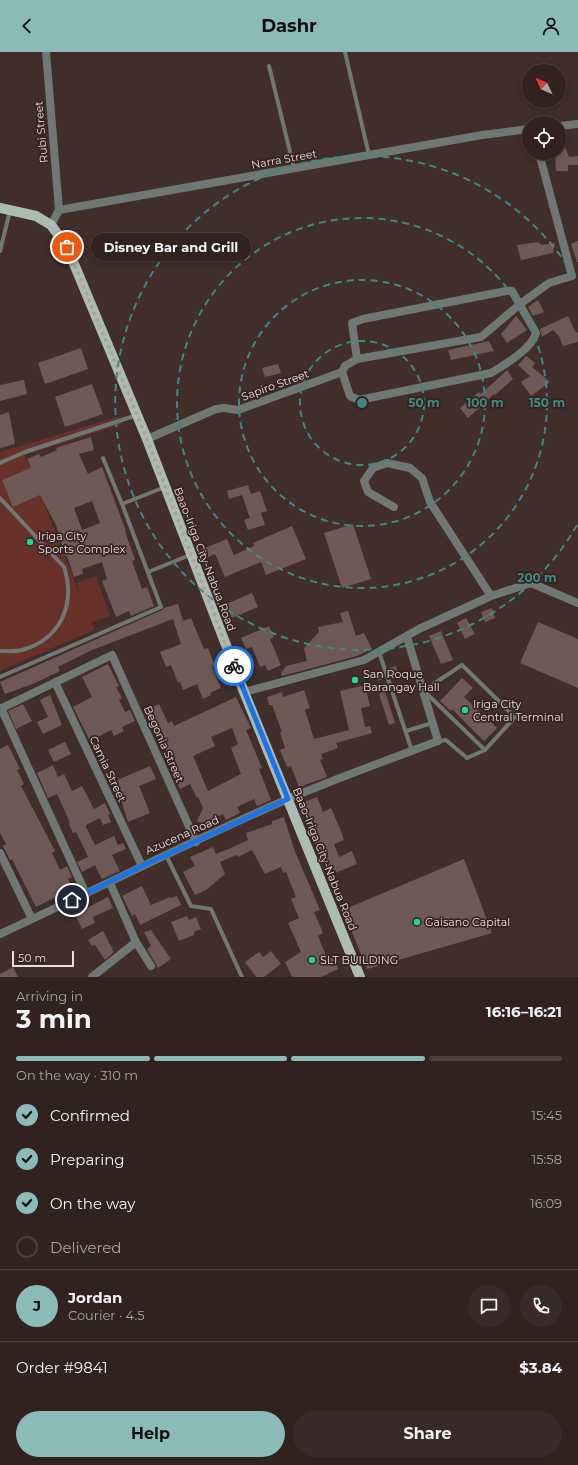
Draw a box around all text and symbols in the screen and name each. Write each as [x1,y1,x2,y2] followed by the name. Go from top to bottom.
[16,15,38,37] icon: back
[261,15,317,37] text: Dashr
[540,15,562,37] icon: person
[522,64,566,108] north arrow
[522,64,566,160] map controls
[31,100,51,163] street label: Rubi Street
[522,116,566,160] button: locate
[250,146,318,172] street label: Narra Street
[50,230,84,264] pin
[91,233,251,261] callout: Disney Bar and Grill
[56,236,78,258] icon: bag
[104,239,238,255] text: Disney Bar and Grill
[239,366,311,404] street label: Sapiro Street
[408,395,440,410] text: 50 m
[467,395,503,410] text: 100 m
[529,395,565,410] text: 150 m
[355,396,369,410] centre of rings
[171,485,239,633] street label: Baao-Iriga City-Nabua Road
[38,529,125,556] place label: Iriga City Sports Complex
[25,537,35,547] marker: Iriga City Sports Complex
[517,570,557,585] text: 200 m
[214,646,254,686] courier
[223,655,245,677] icon: bike
[363,667,440,694] place label: San Roque Barangay Hall
[350,675,360,685] marker: San Roque Barangay Hall
[473,697,564,724] place label: Iriga City Central Terminal
[141,704,187,785] street label: Begonia Street
[460,705,470,715] marker: Iriga City Central Terminal
[87,734,130,805] street label: Camia Street
[290,785,360,933] street label: Baao-Iriga City-Nabua Road
[143,812,221,858] street label: Azucena Road
[55,883,89,917] pin
[61,889,83,911] icon: home
[425,915,510,929] place label: Gaisano Capital
[412,917,422,927] marker: Gaisano Capital
[12,949,74,968] scale bar
[18,951,46,965] text: 50 m
[320,953,398,967] place label: SLT BUILDING
[307,955,317,965] marker: SLT BUILDING
[16,988,83,1004] text: Arriving in
[486,1002,562,1021] text: 16:16–16:21
[16,1003,92,1035] text: 3 min
[16,1067,138,1083] text: On the way · 310 m
[16,1104,38,1126] icon: check
[50,1106,130,1125] text: Confirmed
[531,1107,562,1123] text: 15:45
[16,1148,38,1170] icon: check
[50,1150,125,1169] text: Preparing
[532,1151,562,1167] text: 15:58
[16,1192,38,1214] icon: check
[50,1194,135,1213] text: On the way
[530,1195,562,1211] text: 16:09
[50,1238,122,1257] text: Delivered
[468,1285,510,1327] button: chat
[520,1285,562,1327] button: phone
[68,1288,122,1307] text: Jordan
[33,1296,41,1315] text: J
[68,1307,145,1323] text: Courier · 4.5
[16,1358,108,1377] text: Order #9841
[519,1358,562,1377] text: $3.84
[16,1411,285,1457] button: Help
[293,1411,562,1457] button: Share

